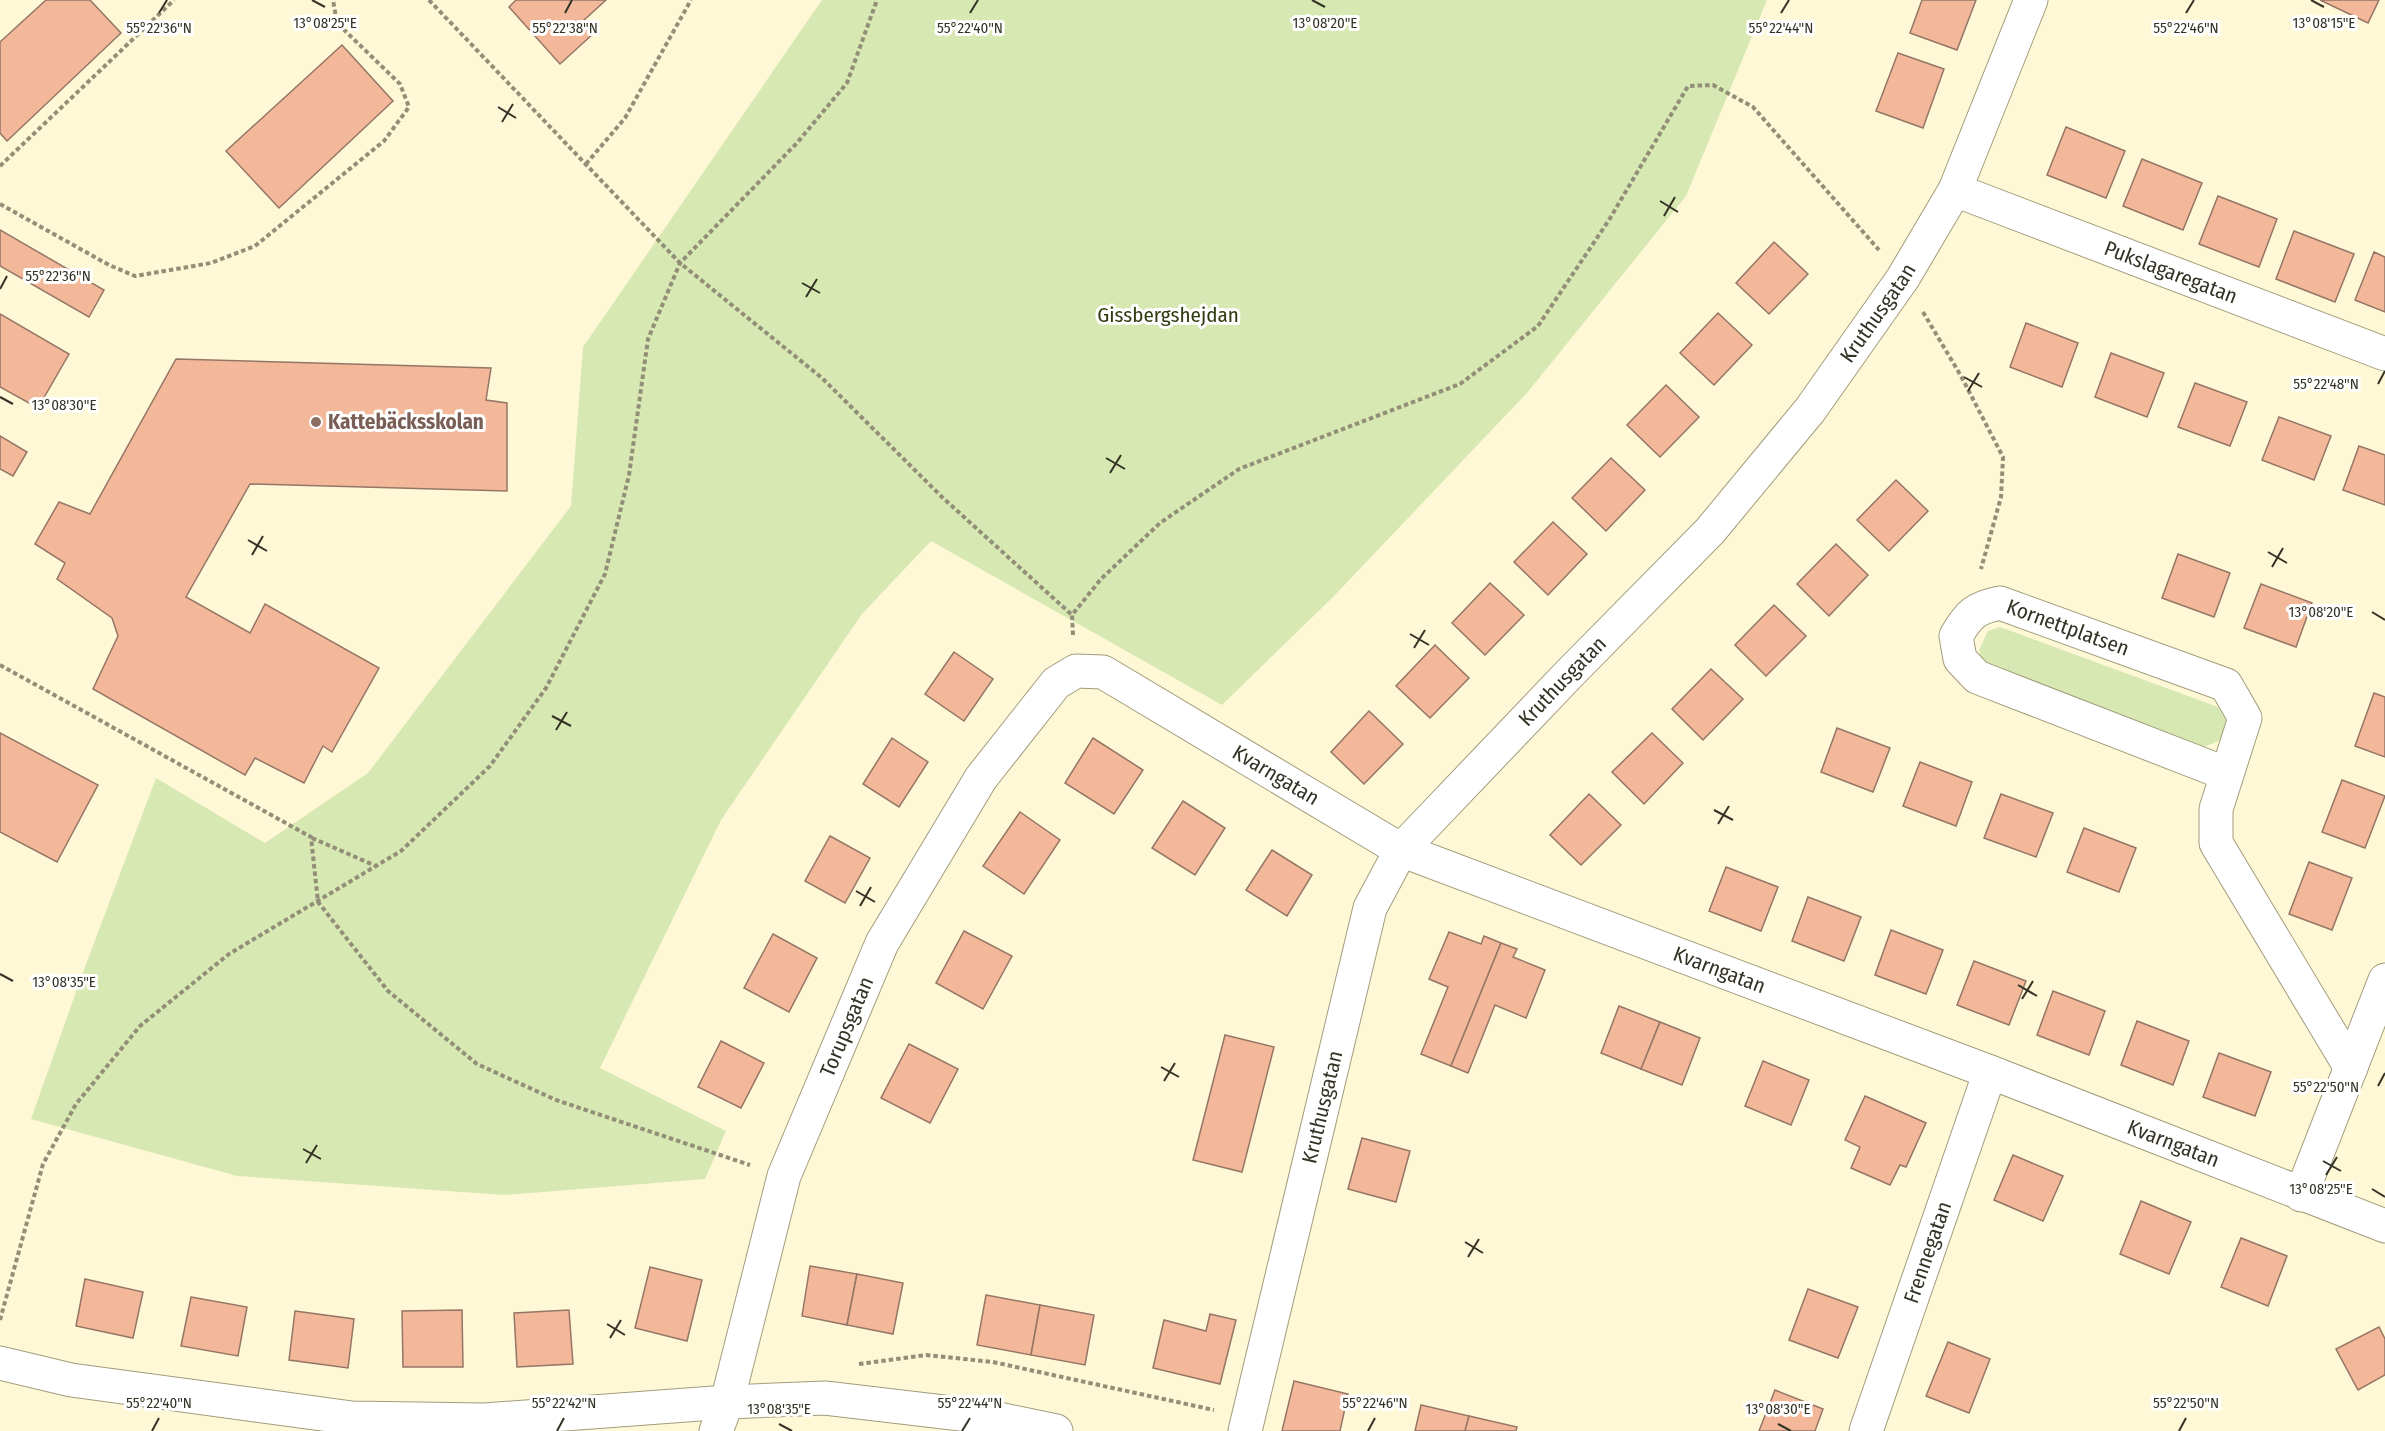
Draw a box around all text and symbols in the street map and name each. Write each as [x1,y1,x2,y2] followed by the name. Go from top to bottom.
[293,14,357,32] text: 13°08'25"E
[1293,14,1357,32] text: 13°08'20"E
[2293,14,2355,32] text: 13°08'15"E
[126,19,192,37] text: 55°22'36"N
[532,19,598,37] text: 55°22'38"N
[937,19,1003,37] text: 55°22'40"N
[1749,19,1813,37] text: 55°22'44"N
[2153,19,2219,37] text: 55°22'46"N
[2101,235,2241,309] street label: Pukslagaregatan
[1834,259,1922,368] street label: Kruthusgatan
[25,267,91,285] text: 55°22'36"N
[1097,302,1239,328] park label: Gissbergshejdan
[2293,375,2359,393] text: 55°22'48"N
[32,396,96,414] text: 13°08'30"E
[328,409,484,435] place label: Kattebäcksskolan
[309,415,323,429] marker: Kattebäcksskolan
[2003,593,2133,662] street label: Kornettplatsen
[2289,603,2353,621] text: 13°08'20"E
[1513,631,1612,732] street label: Kruthusgatan
[1228,739,1324,811] street label: Kvarngatan
[1670,941,1769,999] street label: Kvarngatan
[32,973,96,991] text: 13°08'35"E
[814,973,879,1081] street label: Torupsgatan
[1296,1048,1348,1166] street label: Kruthusgatan
[2293,1078,2359,1096] text: 55°22'50"N
[2124,1114,2223,1173] street label: Kvarngatan
[2289,1180,2353,1198] text: 13°08'25"E
[1898,1198,1957,1307] street label: Frennegatan
[126,1394,192,1412] text: 55°22'40"N
[532,1394,596,1412] text: 55°22'42"N
[938,1394,1002,1412] text: 55°22'44"N
[1342,1394,1408,1412] text: 55°22'46"N
[2153,1394,2219,1412] text: 55°22'50"N
[747,1400,811,1418] text: 13°08'35"E
[1746,1400,1810,1418] text: 13°08'30"E

